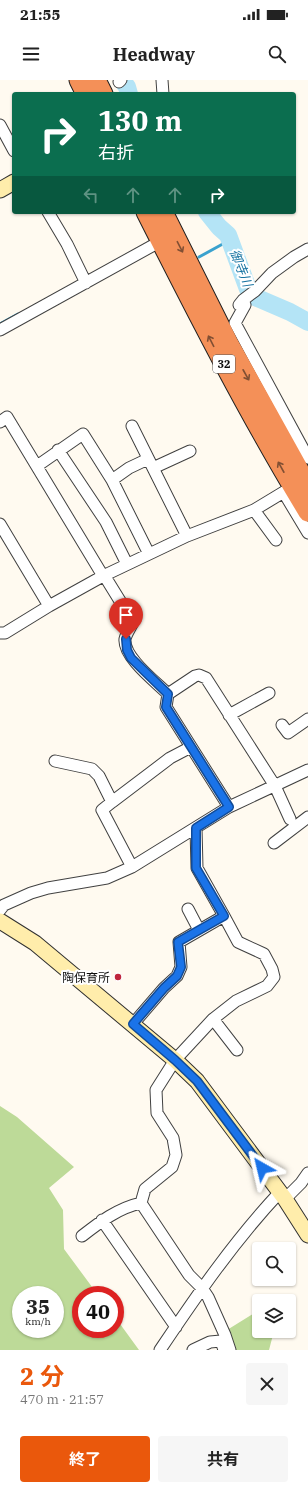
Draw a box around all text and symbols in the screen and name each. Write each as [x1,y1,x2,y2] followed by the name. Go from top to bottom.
[20,5,61,24] text: 21:55
[20,43,42,65] icon: menu
[113,43,195,66] text: Headway
[266,43,288,65] icon: search
[98,102,182,139] text: 130 m
[32,108,84,160] icon: right
[98,141,134,164] text: 右折
[80,184,102,206] icon: left
[122,184,144,206] icon: ahead
[164,184,186,206] icon: ahead
[206,184,228,206] icon: right
[177,241,184,253] one-way arrow
[226,247,257,291] water label: 御寺川
[207,335,214,347] one-way arrow
[213,355,235,373] road number: 32
[243,369,250,381] one-way arrow
[276,461,284,473] one-way arrow
[109,598,143,639] pin
[115,604,137,626] icon: arrive
[62,970,110,985] place label: 陶保育所
[113,972,123,982] marker: 陶保育所
[241,1147,283,1189] position arrow
[252,1242,296,1338] map controls
[252,1242,296,1286] button: search
[72,1286,124,1338] speed limit sign: 40
[26,1293,50,1320] text: 35
[252,1294,296,1338] button: layers
[25,1315,51,1328] text: km/h
[20,1360,64,1392] text: 2 分
[246,1363,288,1405] button: close
[20,1391,104,1408] text: 470 m · 21:57
[20,1436,150,1482] button: 終了
[158,1436,288,1482] button: 共有

